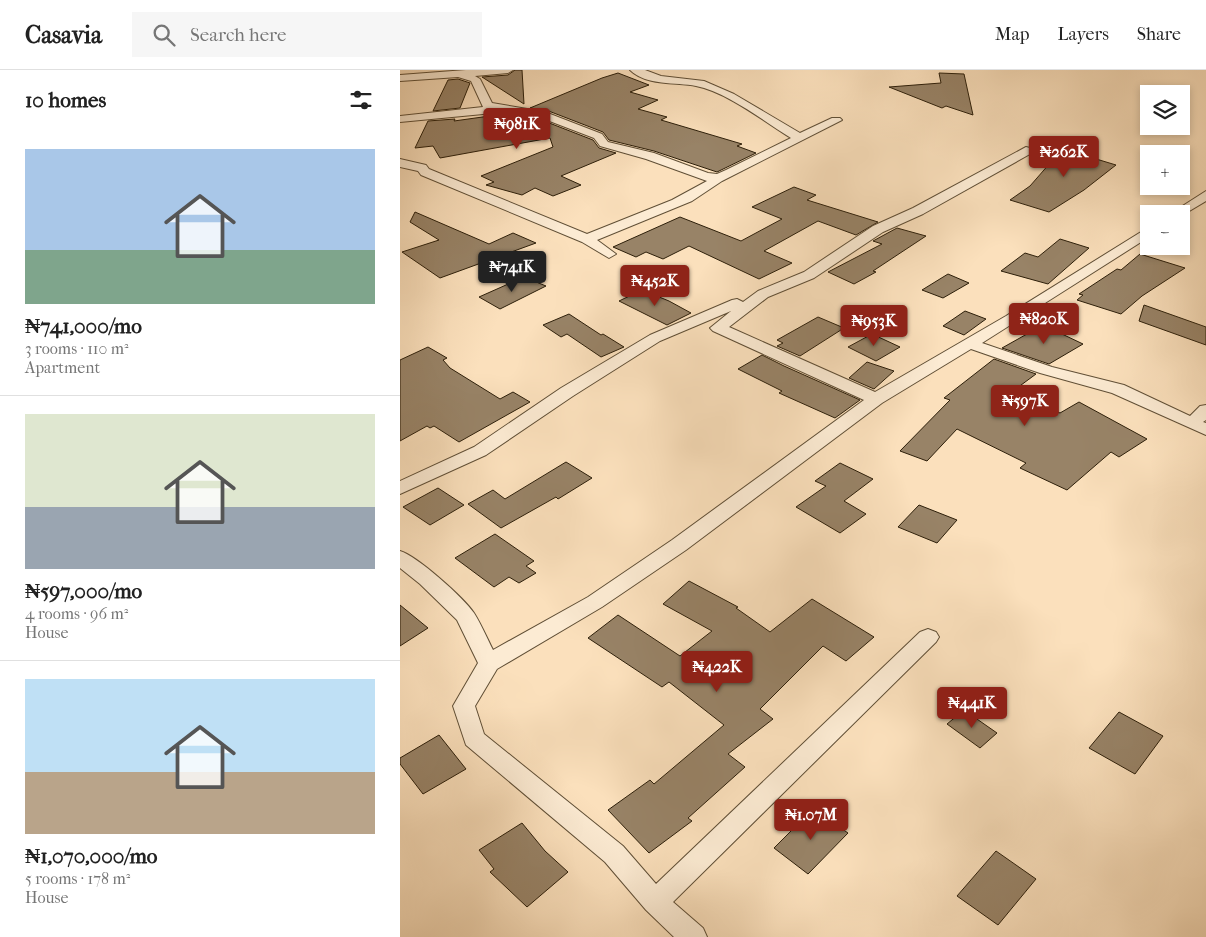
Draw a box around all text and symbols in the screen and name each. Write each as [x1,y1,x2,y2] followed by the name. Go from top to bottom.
[132,12,482,57] search box
[25,21,102,49] text: Casavia
[150,21,178,49] icon: search
[190,24,286,46] text: Search here
[995,24,1029,45] text: Map
[1057,24,1109,45] text: Layers
[1137,24,1181,45] text: Share
[1140,85,1190,255] map controls
[1140,85,1190,135] button: layers
[347,86,375,114] icon: filters
[25,88,106,112] text: 10 homes
[482,108,552,150] pin: ₦981K
[494,114,540,133] text: ₦981K
[1029,136,1099,178] pin: ₦262K
[1040,142,1088,161] text: ₦262K
[1140,145,1190,195] button: +
[155,181,245,271] icon: home
[1140,205,1190,255] button: −
[477,250,547,293] pin: ₦741K
[489,257,535,276] text: ₦741K
[620,264,690,307] pin: ₦452K
[631,271,679,290] text: ₦452K
[1009,302,1079,345] pin: ₦820K
[839,304,909,347] pin: ₦953K
[1020,309,1068,328] text: ₦820K
[851,311,897,330] text: ₦953K
[25,314,142,338] text: ₦741,000/mo
[25,339,129,358] text: 3 rooms · 110 m²
[25,358,100,377] text: Apartment
[990,384,1060,427] pin: ₦597K
[1002,391,1048,410] text: ₦597K
[155,447,245,537] icon: home
[25,579,142,603] text: ₦597,000/mo
[25,604,128,623] text: 4 rooms · 96 m²
[25,623,68,642] text: House
[682,650,752,693] pin: ₦422K
[692,657,742,676] text: ₦422K
[937,686,1007,729] pin: ₦441K
[948,693,996,712] text: ₦441K
[155,712,245,802] icon: home
[770,798,852,841] pin: ₦1.07M
[785,805,837,824] text: ₦1.07M
[25,844,158,868] text: ₦1,070,000/mo
[25,869,130,888] text: 5 rooms · 178 m²
[25,888,68,907] text: House

